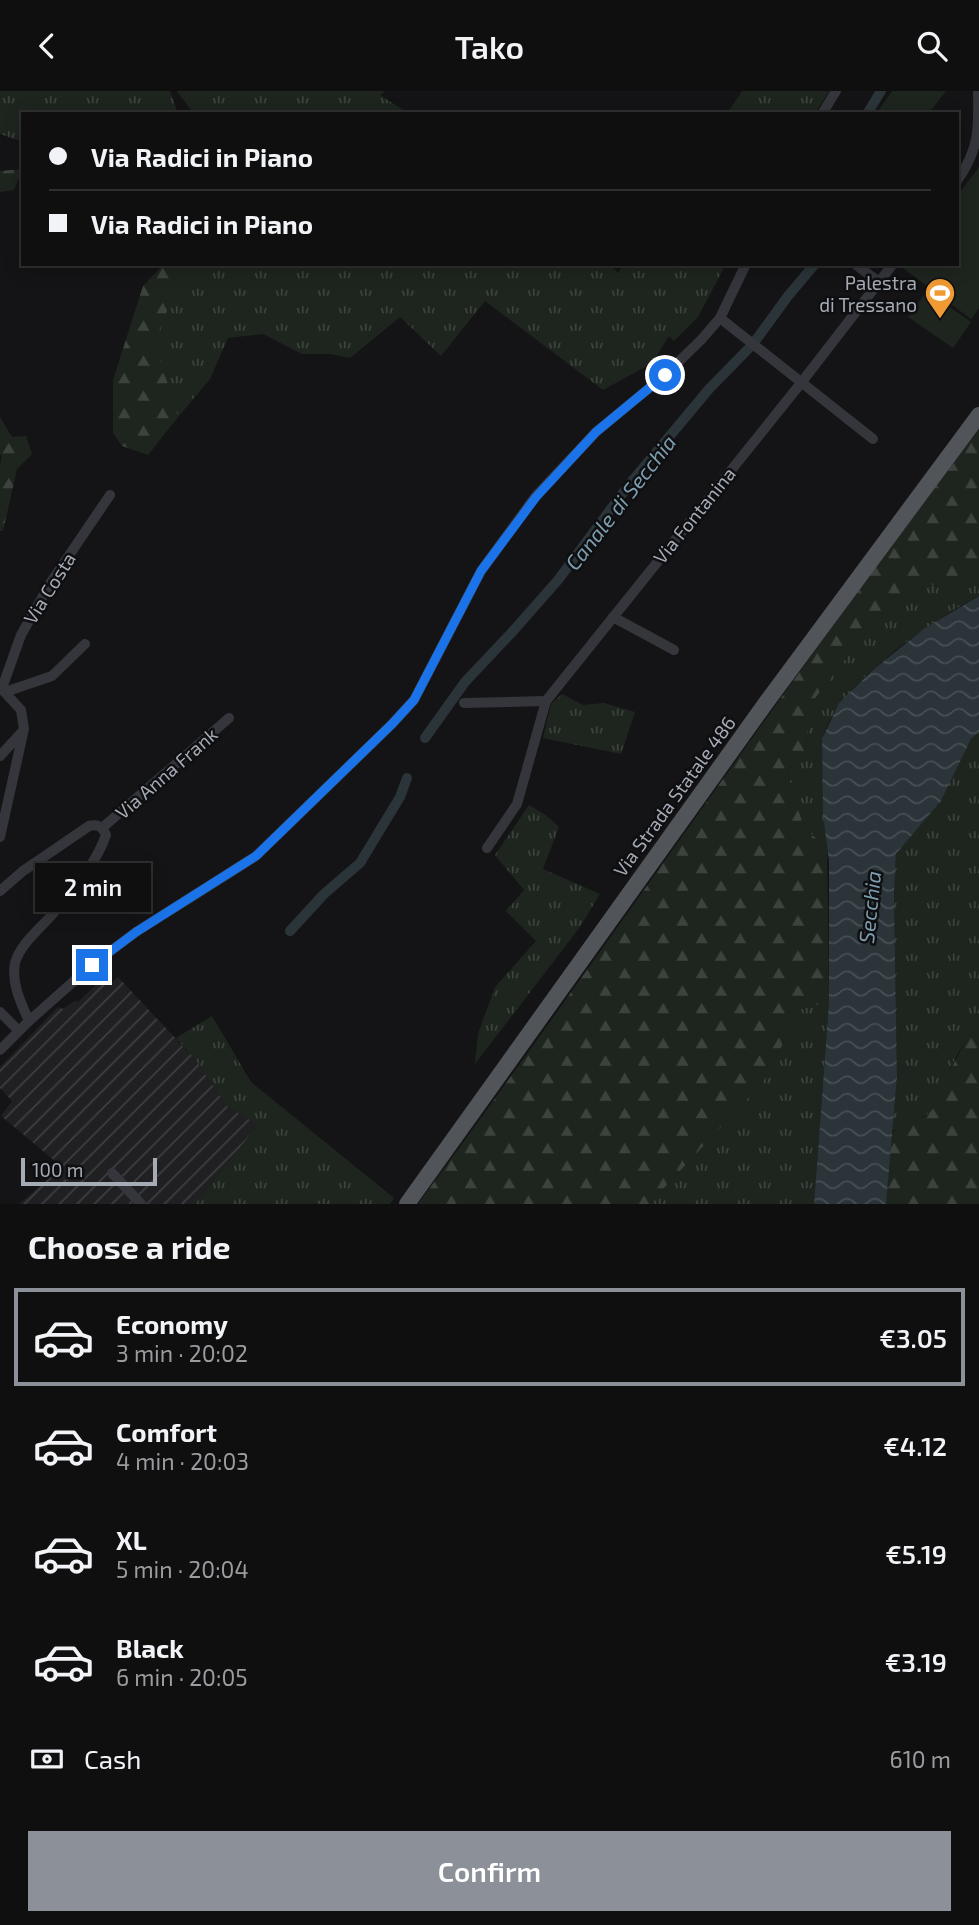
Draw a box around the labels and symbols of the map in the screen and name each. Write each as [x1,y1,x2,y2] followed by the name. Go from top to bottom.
[819,271,917,316] place label: Palestra di Tressano
[923,276,957,320] sports icon: Palestra di Tressano
[649,359,681,391] route start
[560,429,680,575] water label: Canale di Secchia
[648,462,740,568] street label: Via Fontanina
[18,548,80,628] street label: Via Costa
[608,711,740,881] street label: Via Strada Statale 486
[110,722,222,824] street label: Via Anna Frank
[34,863,150,913] callout: 2 min
[853,870,885,944] water label: Secchia
[76,949,108,981] route end
[21,1155,158,1187] scale bar

